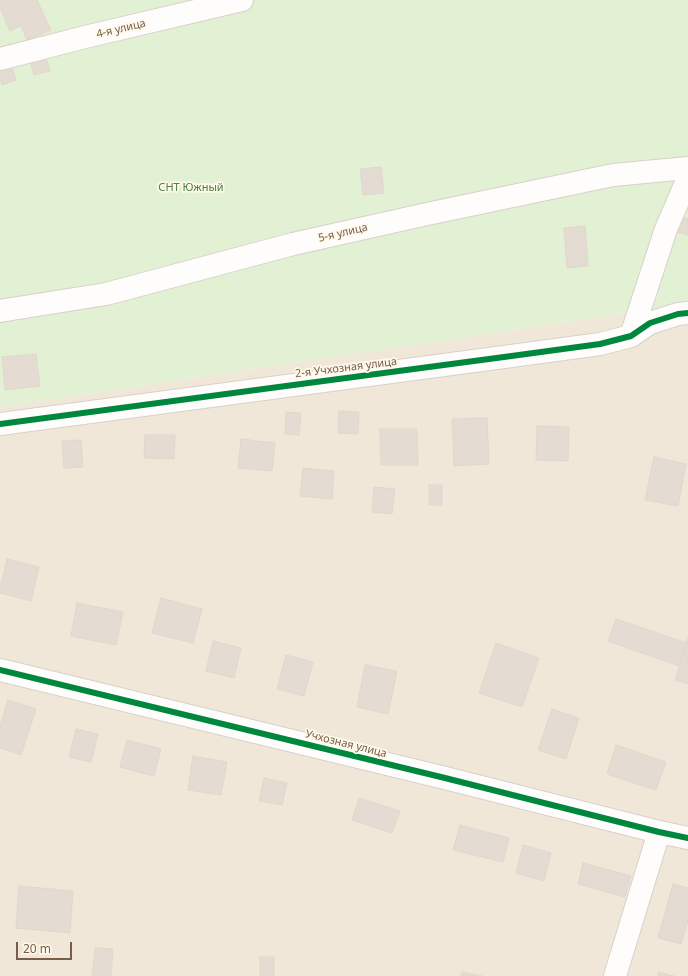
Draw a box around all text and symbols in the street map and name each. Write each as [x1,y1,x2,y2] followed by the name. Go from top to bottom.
[95,17,147,41] street label: 4-я улица
[158,181,224,195] park label: СНТ Южный
[317,221,369,245] street label: 5-я улица
[294,355,398,381] street label: 2-я Учхозная улица
[304,727,388,761] street label: Учхозная улица
[18,934,74,960] scale bar
[23,940,51,957] text: 20 m

